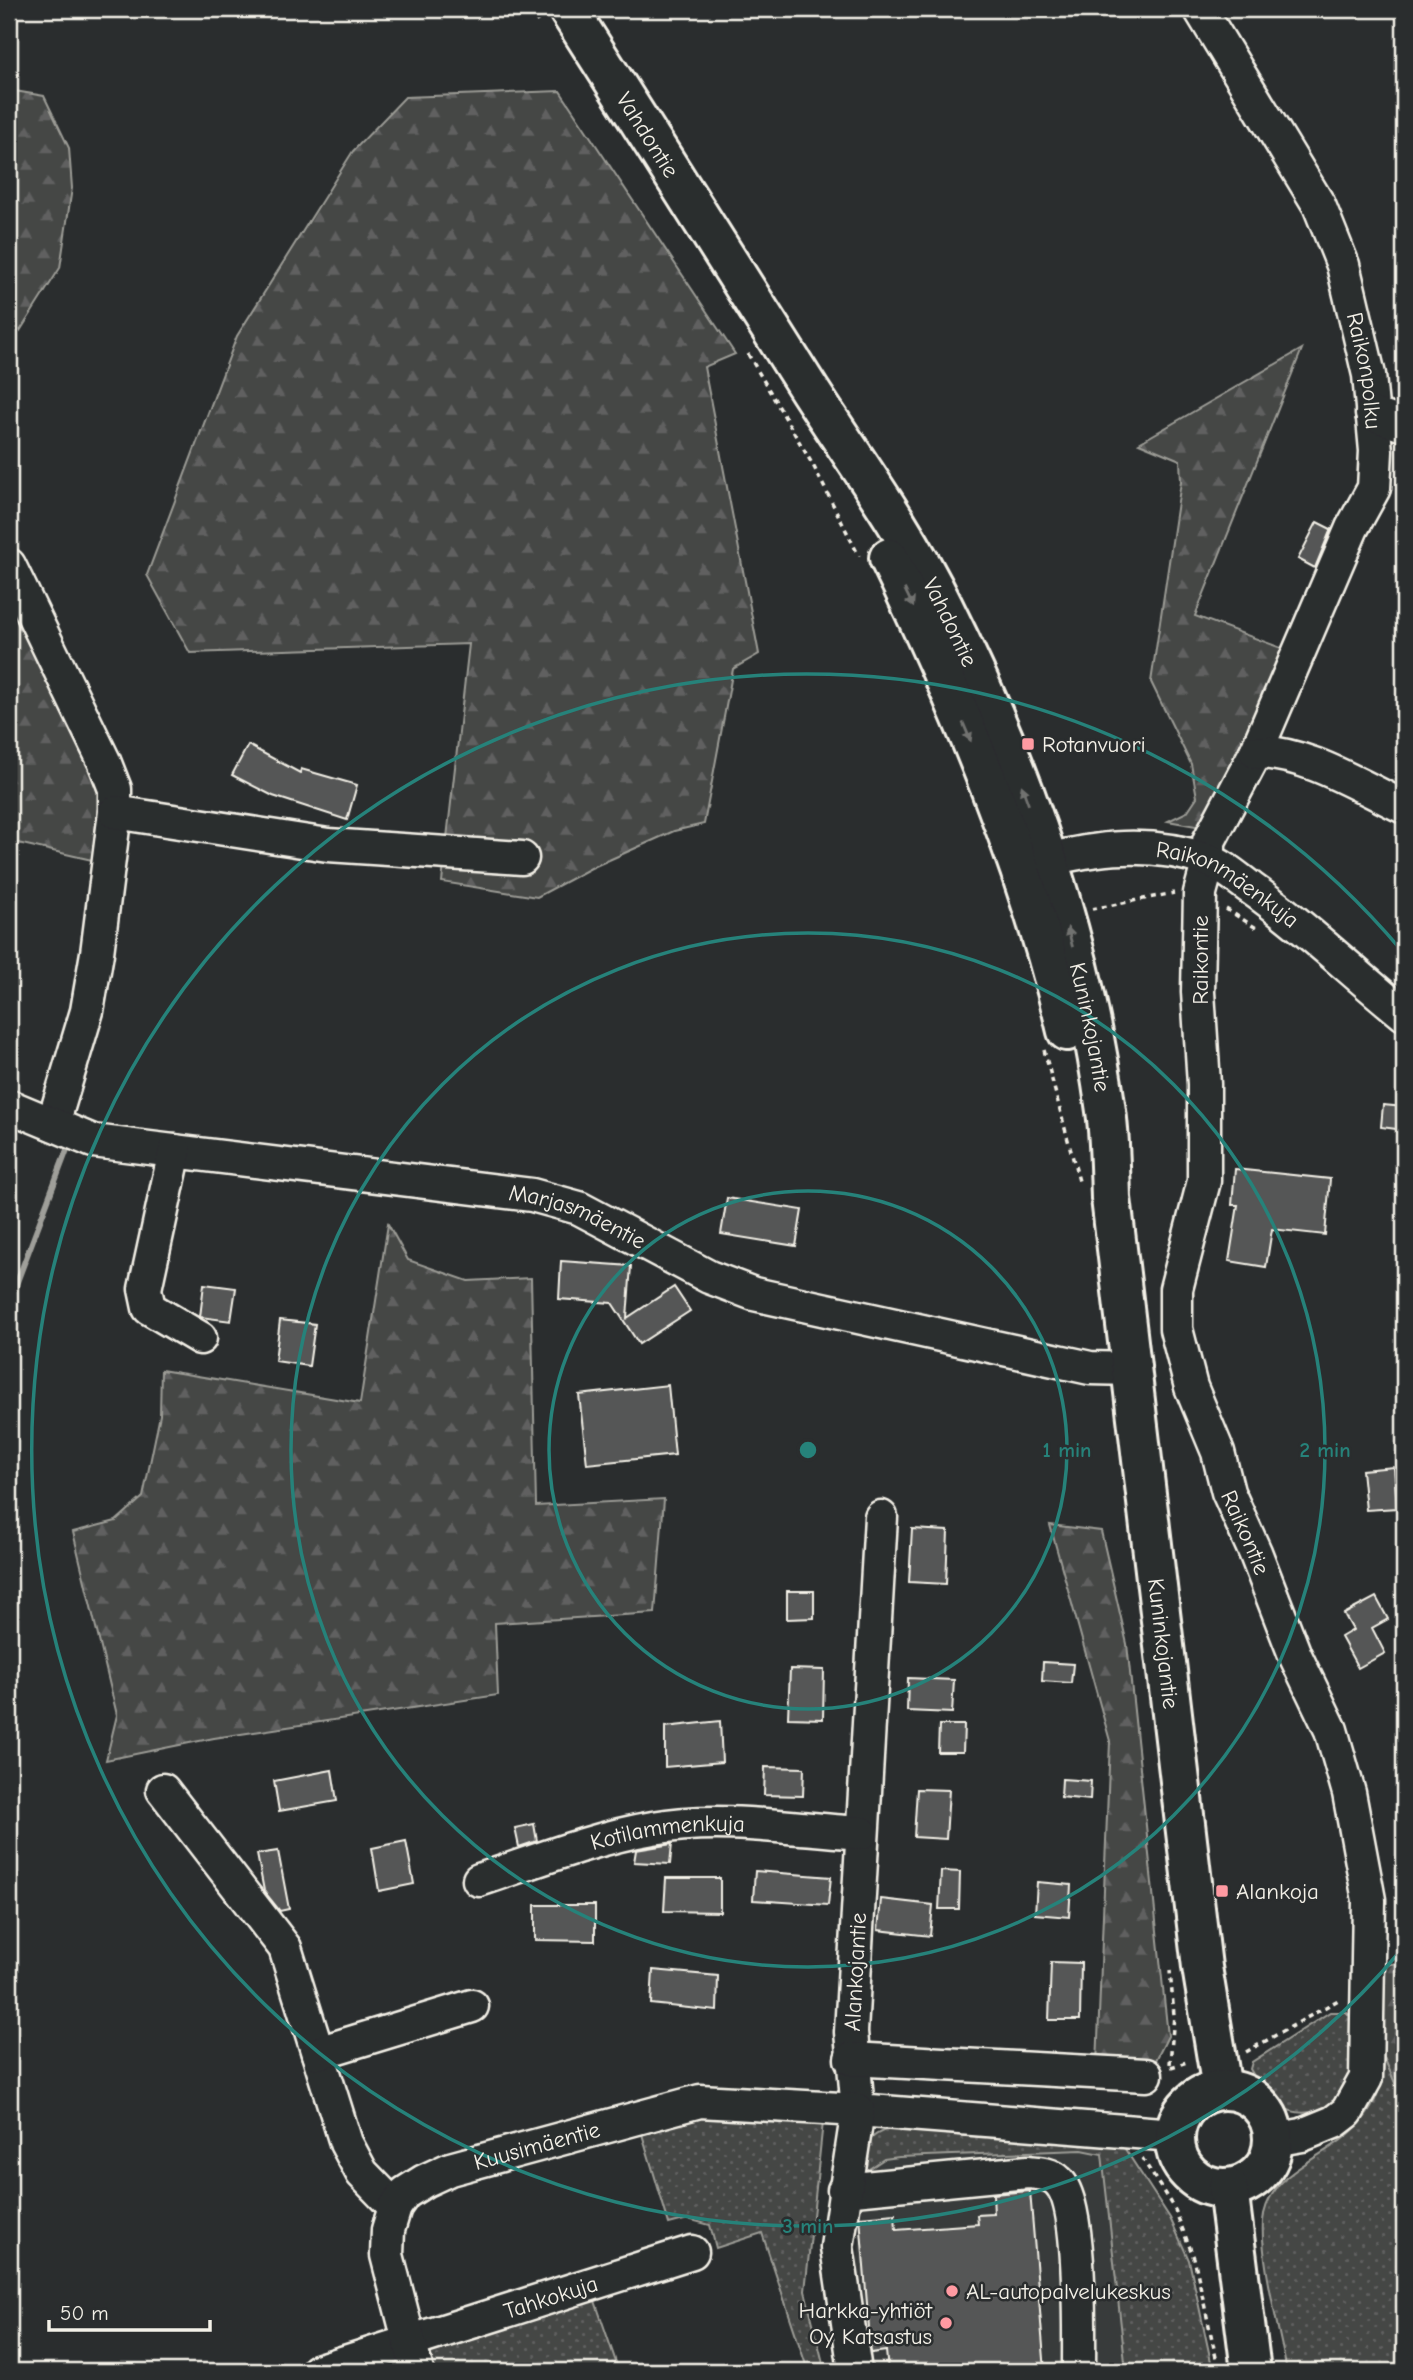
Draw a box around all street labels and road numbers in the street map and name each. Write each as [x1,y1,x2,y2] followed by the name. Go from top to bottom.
[610,87,685,183] street label: Vahdontie
[1341,310,1387,430] street label: Raikonpolku
[917,573,983,671] street label: Vahdontie
[1155,836,1305,934] street label: Raikonmäenkuja
[1187,915,1214,1005] street label: Raikontie
[1064,960,1116,1094] street label: Kuninkojantie
[507,1179,650,1255] street label: Marjasmäentie
[1215,1486,1275,1579] street label: Raikontie
[1142,1577,1184,1710] street label: Kuninkojantie
[587,1810,746,1856] street label: Kotilammenkuja
[839,1912,872,2032] street label: Alankojantie
[471,2116,603,2176] street label: Kuusimäentie
[500,2270,601,2325] street label: Tahkokuja

